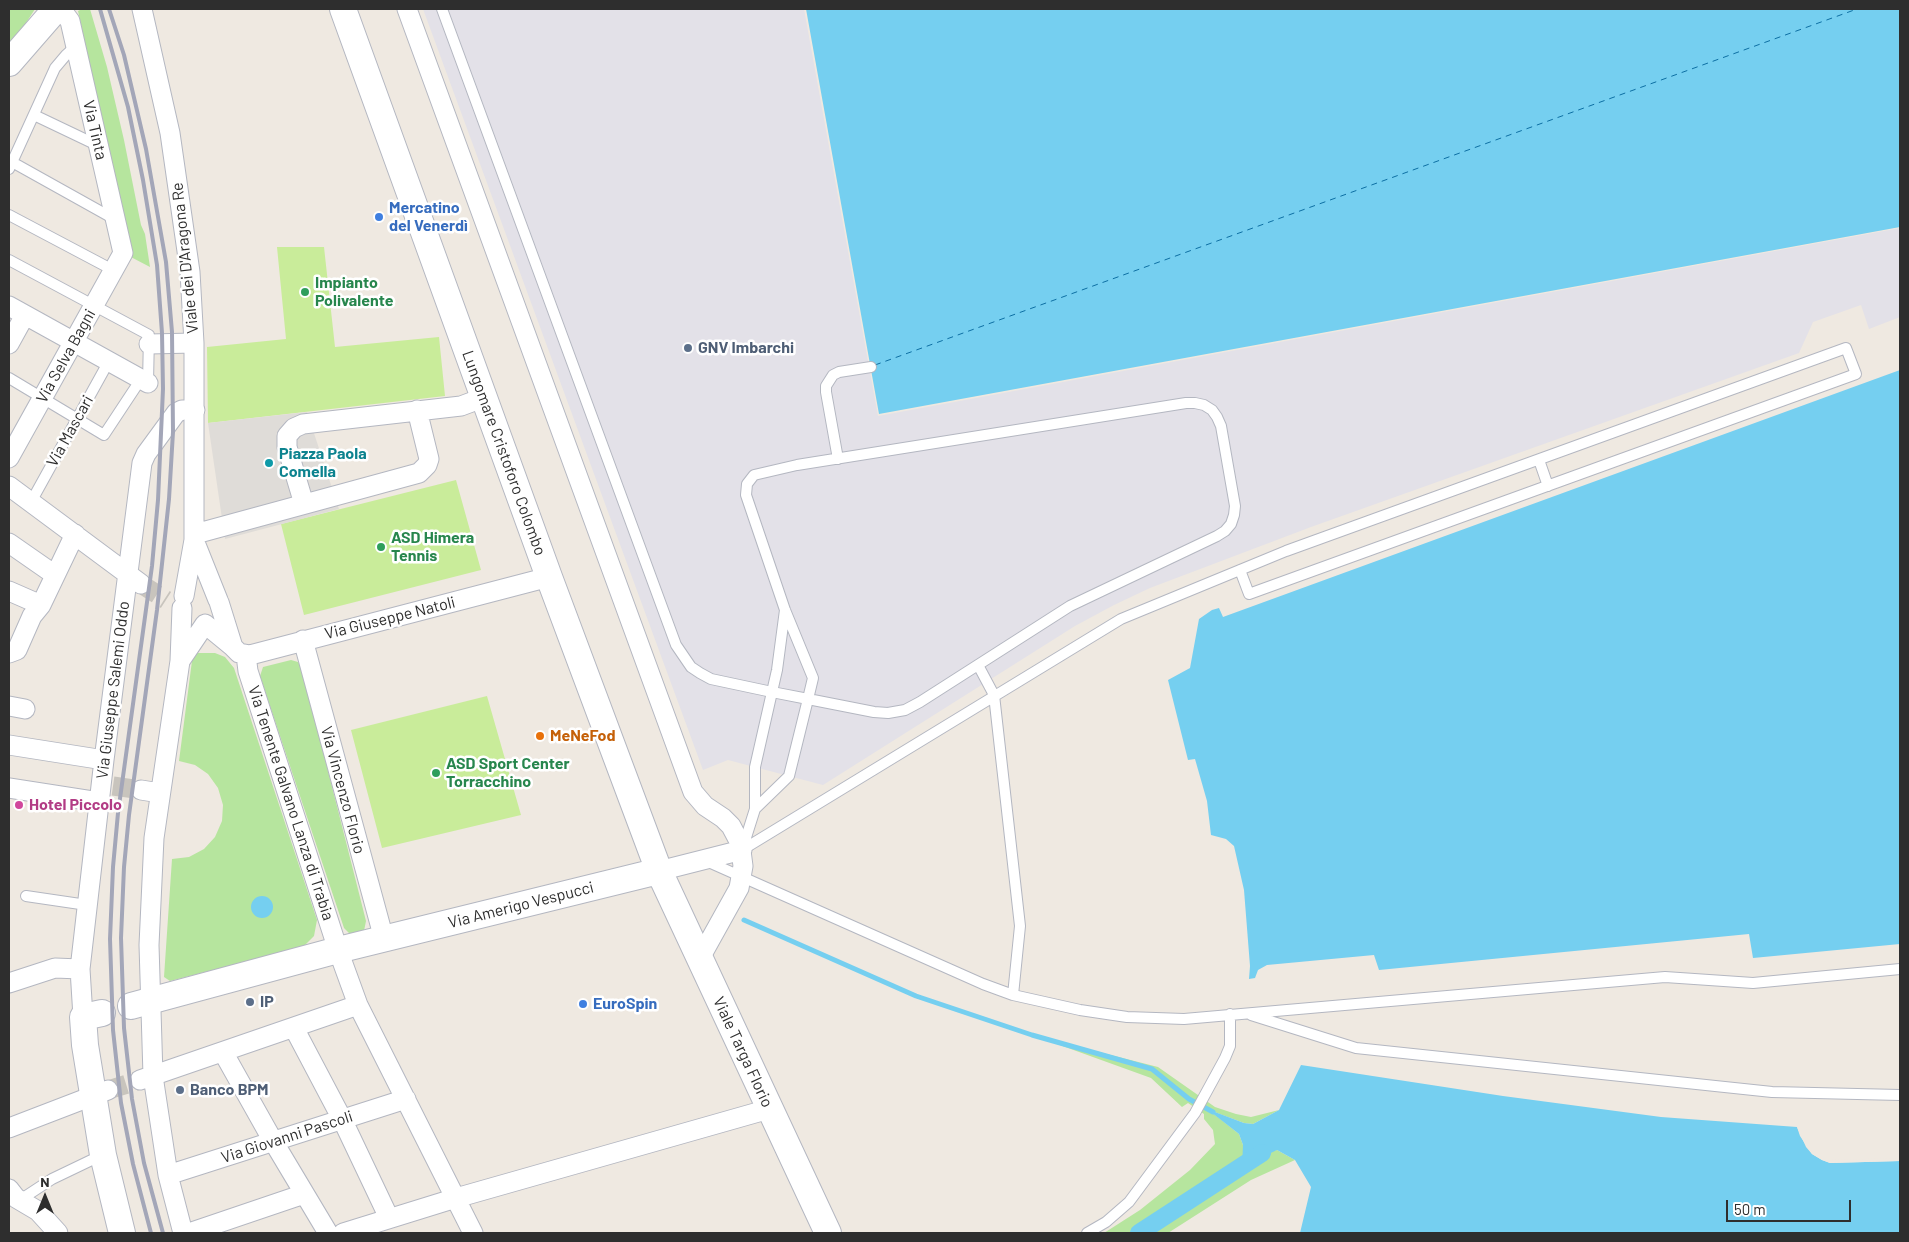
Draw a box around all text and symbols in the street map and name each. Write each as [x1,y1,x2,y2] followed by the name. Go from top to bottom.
[79,98,111,162] street label: Via Tinta
[168,181,202,335] street label: Viale dei D'Aragona Re
[389,198,468,236] place label: Mercatino del Venerdì
[373,211,385,223] marker: Mercatino del Venerdì
[315,273,393,311] place label: Impianto Polivalente
[299,286,311,298] marker: Impianto Polivalente
[32,306,100,406] street label: Via Selva Bagni
[698,338,794,358] place label: GNV Imbarchi
[682,342,694,354] marker: GNV Imbarchi
[458,348,550,558] street label: Lungomare Cristoforo Colombo
[43,392,97,470] street label: Via Mascari
[279,444,367,482] place label: Piazza Paola Comella
[263,457,275,469] marker: Piazza Paola Comella
[391,528,474,566] place label: ASD Himera Tennis
[375,541,387,553] marker: ASD Himera Tennis
[323,592,457,644] street label: Via Giuseppe Natoli
[93,600,133,780] street label: Via Giuseppe Salemi Oddo
[244,683,338,923] street label: Via Tenente Galvano Lanza di Trabia
[317,724,369,856] street label: Via Vincenzo Florio
[550,726,616,746] place label: MeNeFod
[534,730,546,742] marker: MeNeFod
[446,754,570,792] place label: ASD Sport Center Torracchino
[430,767,442,779] marker: ASD Sport Center Torracchino
[29,795,122,815] place label: Hotel Piccolo
[13,799,25,811] marker: Hotel Piccolo
[446,878,596,932] street label: Via Amerigo Vespucci
[260,992,274,1012] place label: IP
[593,994,657,1014] place label: EuroSpin
[709,994,777,1110] street label: Viale Targa Florio
[244,996,256,1008] marker: IP
[577,998,589,1010] marker: EuroSpin
[190,1080,269,1100] place label: Banco BPM
[174,1084,186,1096] marker: Banco BPM
[219,1107,355,1167] street label: Via Giovanni Pascoli
[20,1172,70,1222] north arrow
[40,1173,50,1190] text: N
[1729,1190,1854,1222] scale bar
[1734,1200,1766,1218] text: 50 m

